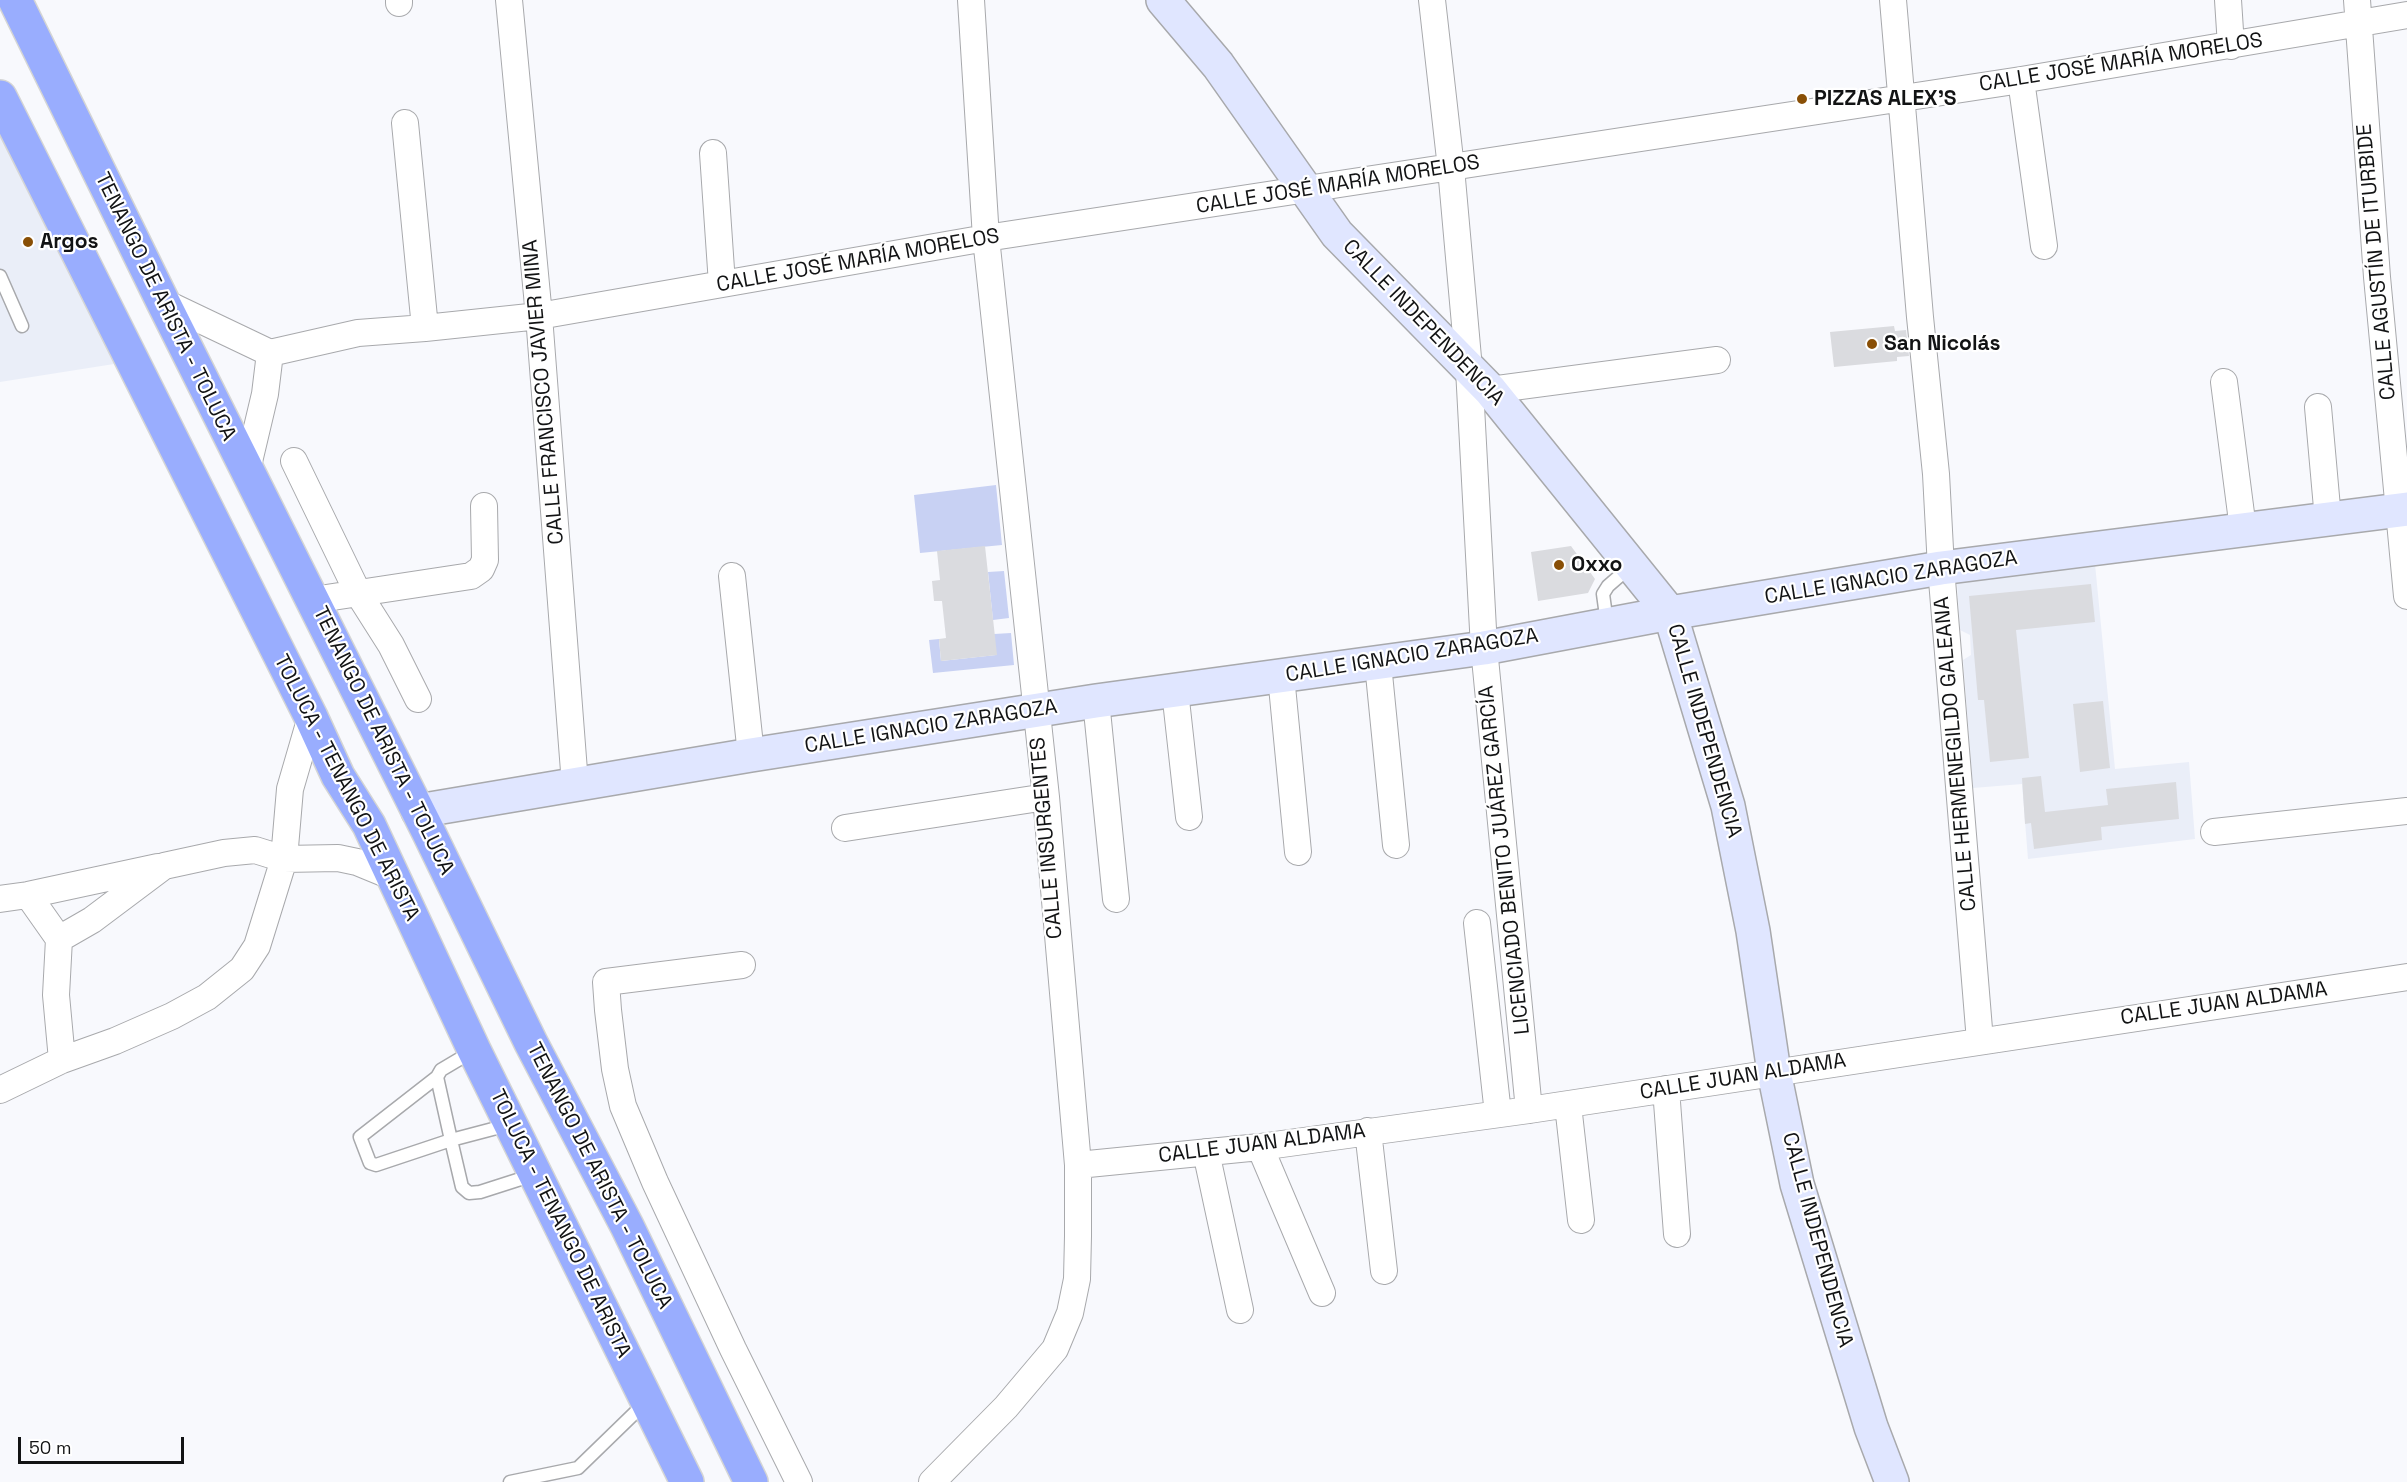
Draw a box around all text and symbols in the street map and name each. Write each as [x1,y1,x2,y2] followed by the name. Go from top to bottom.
[1977,28,2265,98] street label: CALLE JOSÉ MARÍA MORELOS
[1814,86,1957,112] place label: PIZZAS ALEX'S
[1795,92,1809,106] marker: PIZZAS ALEX'S
[2352,123,2402,401] street label: CALLE AGUSTÍN DE ITURBIDE
[1194,150,1482,220] street label: CALLE JOSÉ MARÍA MORELOS
[89,169,241,445] street label: TENANGO DE ARISTA - TOLUCA
[715,224,1001,298] street label: CALLE JOSÉ MARÍA MORELOS
[40,229,99,255] place label: Argos
[21,235,35,249] marker: Argos
[1337,235,1509,411] street label: CALLE INDEPENDENCIA
[518,239,570,545] street label: CALLE FRANCISCO JAVIER MINA
[1884,331,2001,357] place label: San Nicolás
[1865,337,1879,351] marker: San Nicolás
[1763,546,2019,610] street label: CALLE IGNACIO ZARAGOZA
[1571,552,1622,578] place label: Oxxo
[1552,558,1566,572] marker: Oxxo
[1930,596,1982,912] street label: CALLE HERMENEGILDO GALEANA
[307,603,459,879] street label: TENANGO DE ARISTA - TOLUCA
[1661,621,1747,841] street label: CALLE INDEPENDENCIA
[1284,624,1540,688] street label: CALLE IGNACIO ZARAGOZA
[268,651,424,925] street label: TOLUCA - TENANGO DE ARISTA
[1474,684,1536,1036] street label: LICENCIADO BENITO JUÁREZ GARCÍA
[803,695,1059,759] street label: CALLE IGNACIO ZARAGOZA
[1026,736,1068,940] street label: CALLE INSURGENTES
[2119,977,2329,1031] street label: CALLE JUAN ALDAMA
[521,1039,677,1313] street label: TENANGO DE ARISTA - TOLUCA
[1638,1048,1848,1106] street label: CALLE JUAN ALDAMA
[484,1086,636,1362] street label: TOLUCA - TENANGO DE ARISTA
[1157,1119,1367,1169] street label: CALLE JUAN ALDAMA
[1776,1130,1858,1350] street label: CALLE INDEPENDENCIA
[21,1425,188,1463] scale bar
[29,1436,71,1459] text: 50 m

